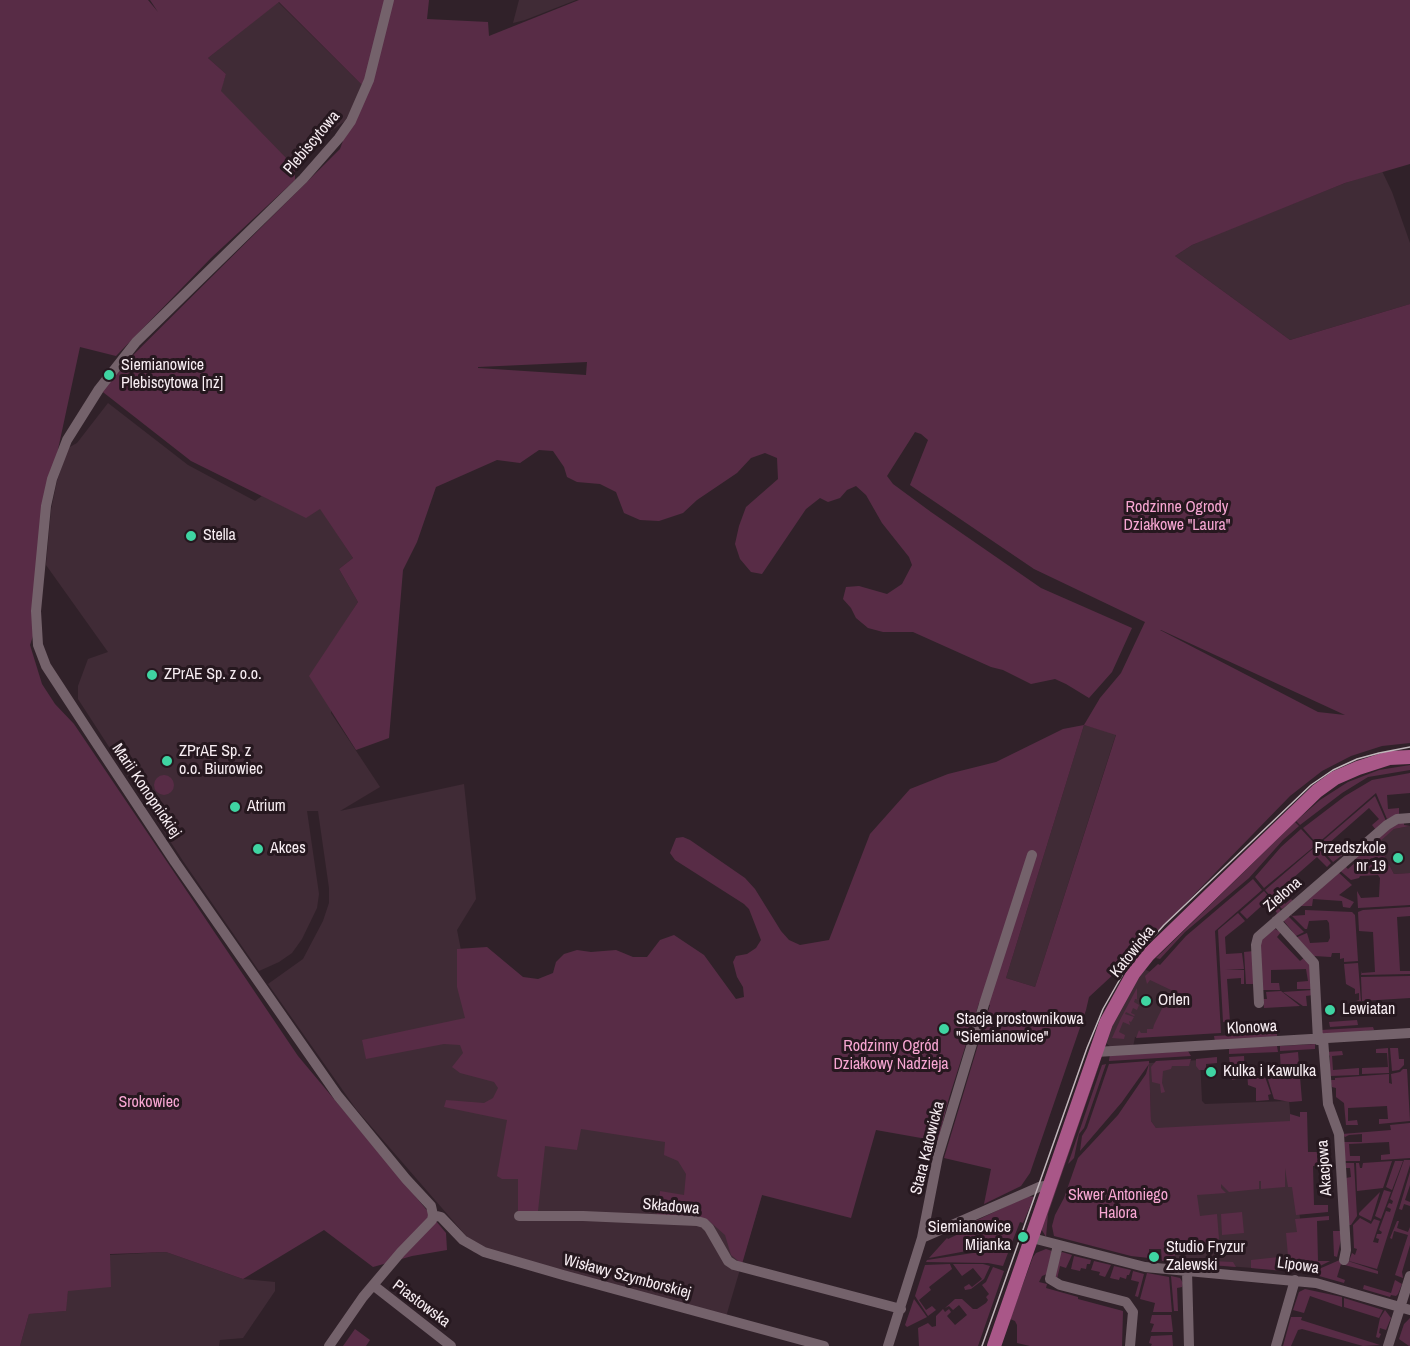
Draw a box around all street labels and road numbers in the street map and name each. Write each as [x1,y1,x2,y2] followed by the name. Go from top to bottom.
[280,107,344,179] street label: Plebiscytowa
[107,740,185,842] street label: Marii Konopnickiej
[1260,873,1306,917] street label: Zielona
[1106,922,1160,982] street label: Katowicka
[1226,1017,1278,1039] street label: Klonowa
[907,1099,949,1197] street label: Stara Katowicka
[1313,1139,1337,1197] street label: Akacjowa
[642,1195,700,1219] street label: Składowa
[561,1251,693,1303] street label: Wisławy Szymborskiej
[1276,1254,1320,1278] street label: Lipowa
[388,1276,454,1332] street label: Piastowska

